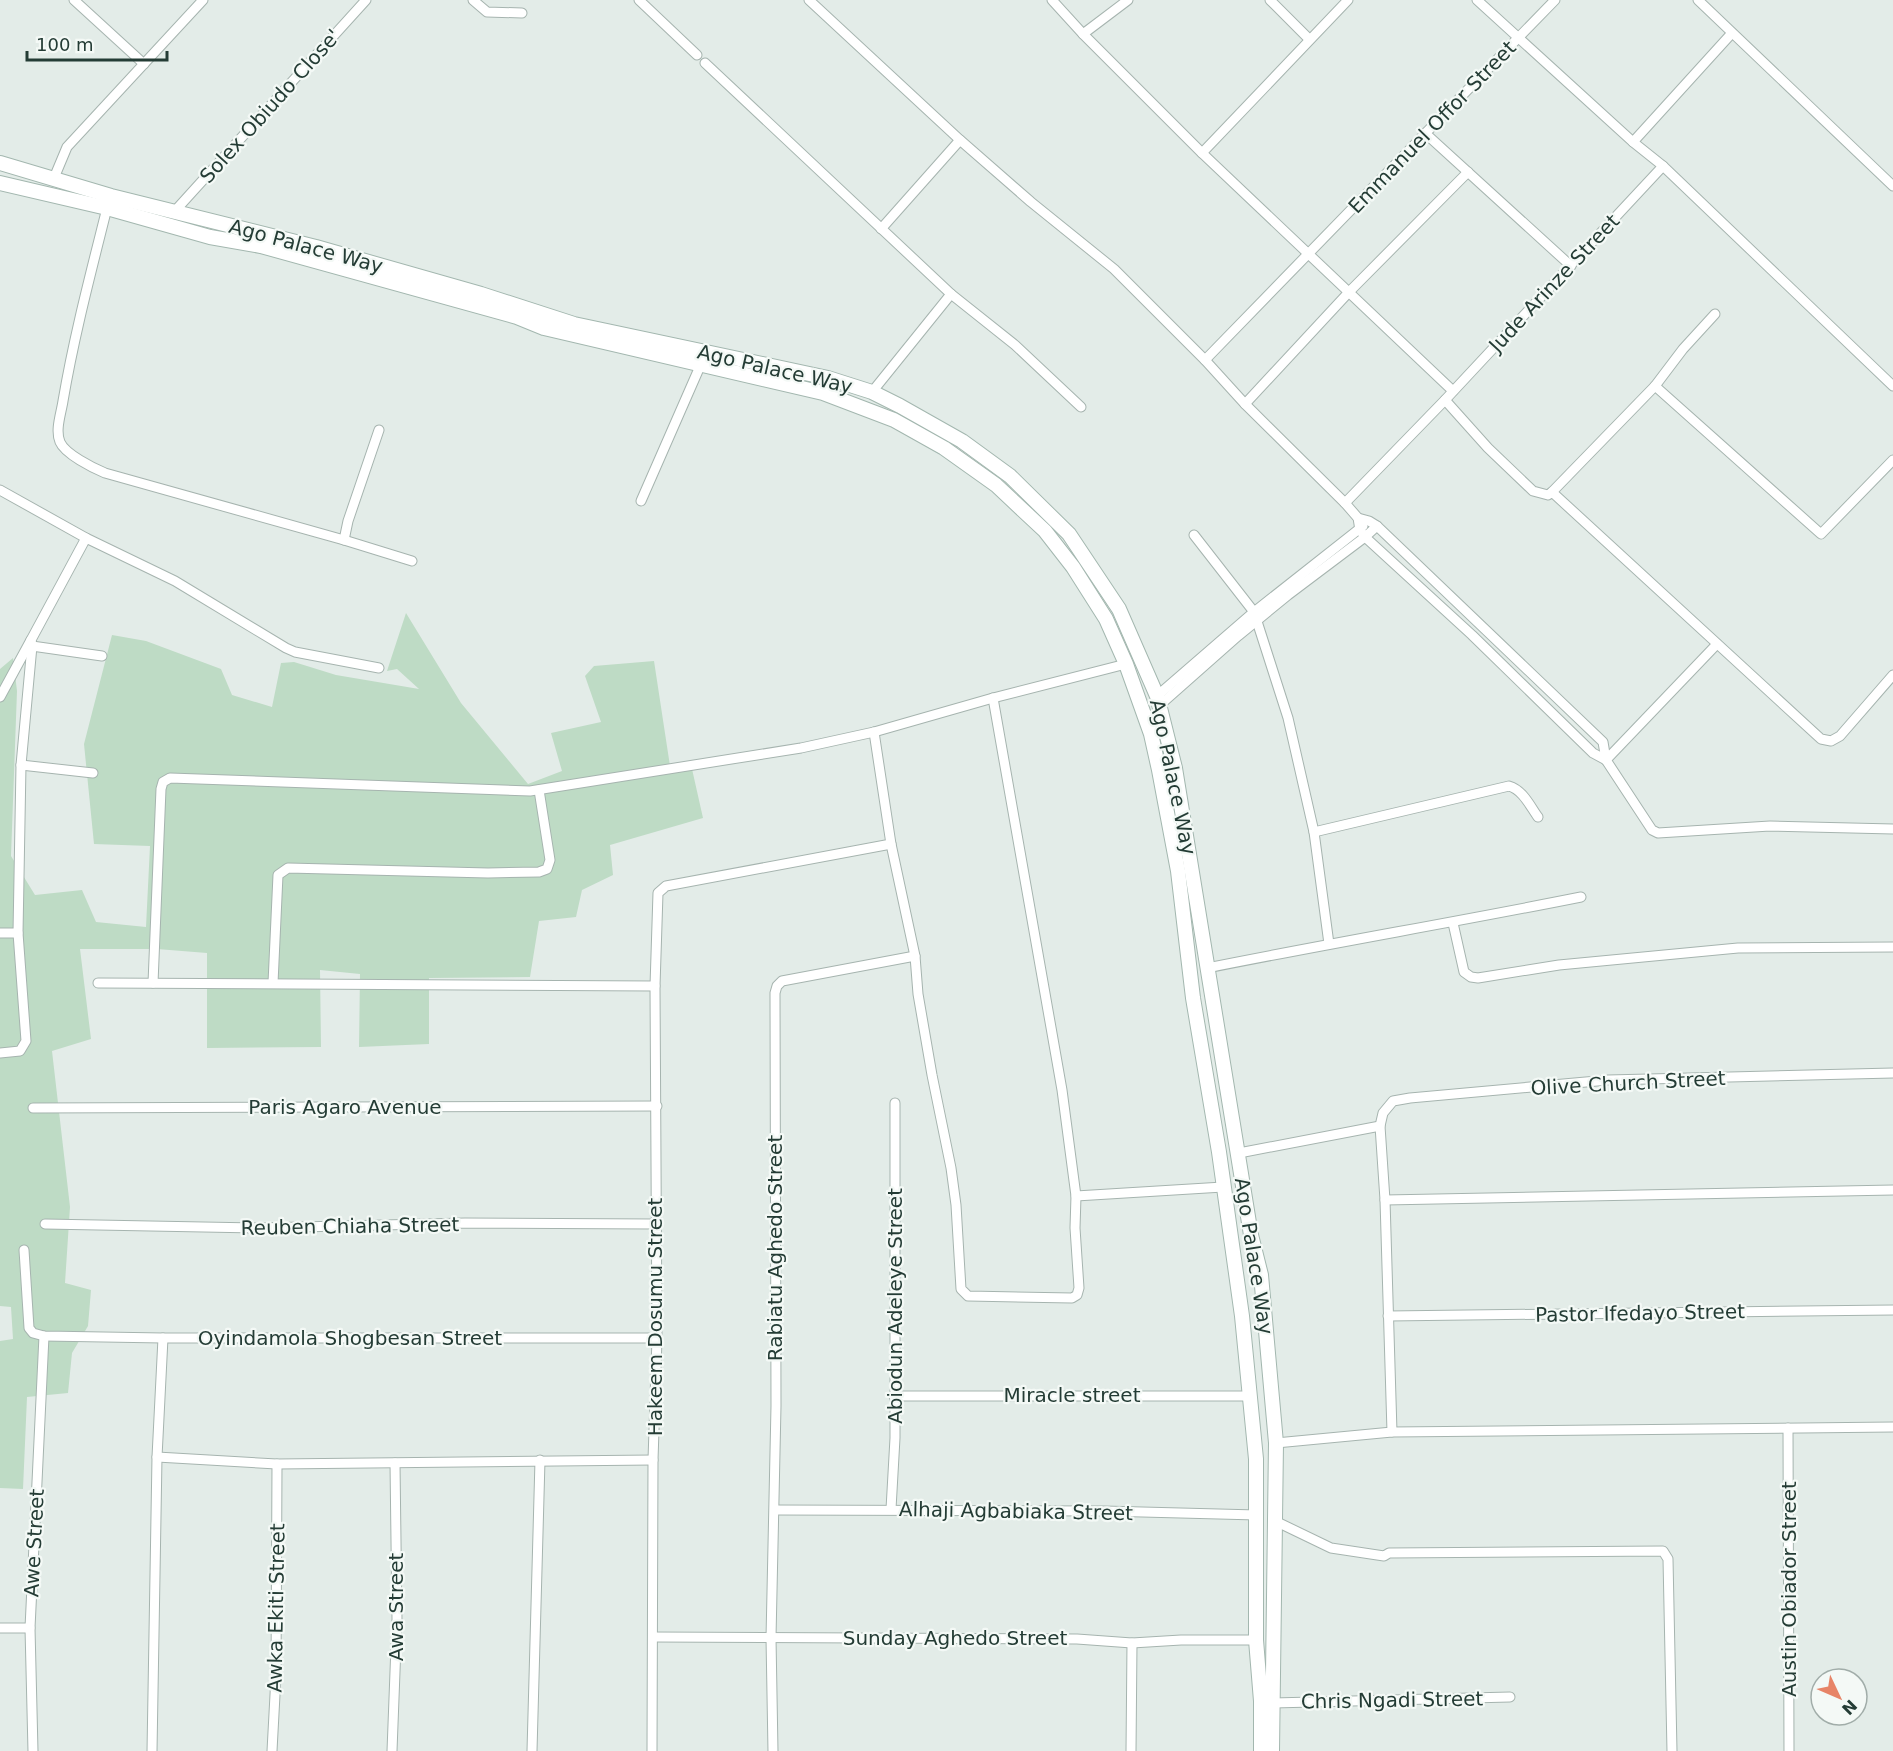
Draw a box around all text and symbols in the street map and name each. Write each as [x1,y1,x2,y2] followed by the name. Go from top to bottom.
[27,24,166,62] scale bar
[195,24,345,188] street label: Solex Obiudo Close'
[36,34,94,55] text: 100 m
[1343,36,1521,218] street label: Emmanuel Offor Street
[1482,209,1624,358] street label: Jude Arinze Street
[226,214,386,278] street label: Ago Palace Way
[695,339,855,399] street label: Ago Palace Way
[1145,697,1201,857] street label: Ago Palace Way
[1530,1066,1726,1100] street label: Olive Church Street
[248,1095,442,1119] street label: Paris Agaro Avenue
[763,1135,787,1361] street label: Rabiatu Aghedo Street
[1230,1176,1278,1336] street label: Ago Palace Way
[883,1188,907,1424] street label: Abiodun Adeleye Street
[643,1198,667,1436] street label: Hakeem Dosumu Street
[241,1212,460,1240] street label: Reuben Chiaha Street
[1535,1299,1745,1327] street label: Pastor Ifedayo Street
[198,1326,502,1350] street label: Oyindamola Shogbesan Street
[1003,1383,1141,1407] street label: Miracle street
[1777,1481,1801,1697] street label: Austin Obiador Street
[19,1488,49,1598] street label: Awe Street
[899,1497,1133,1525] street label: Alhaji Agbabiaka Street
[263,1523,289,1693] street label: Awka Ekiti Street
[384,1553,408,1661] street label: Awa Street
[843,1626,1067,1650] street label: Sunday Aghedo Street
[1809,1667,1869,1727] north arrow
[1301,1686,1484,1714] street label: Chris Ngadi Street
[1838,1696,1861,1718] text: N

